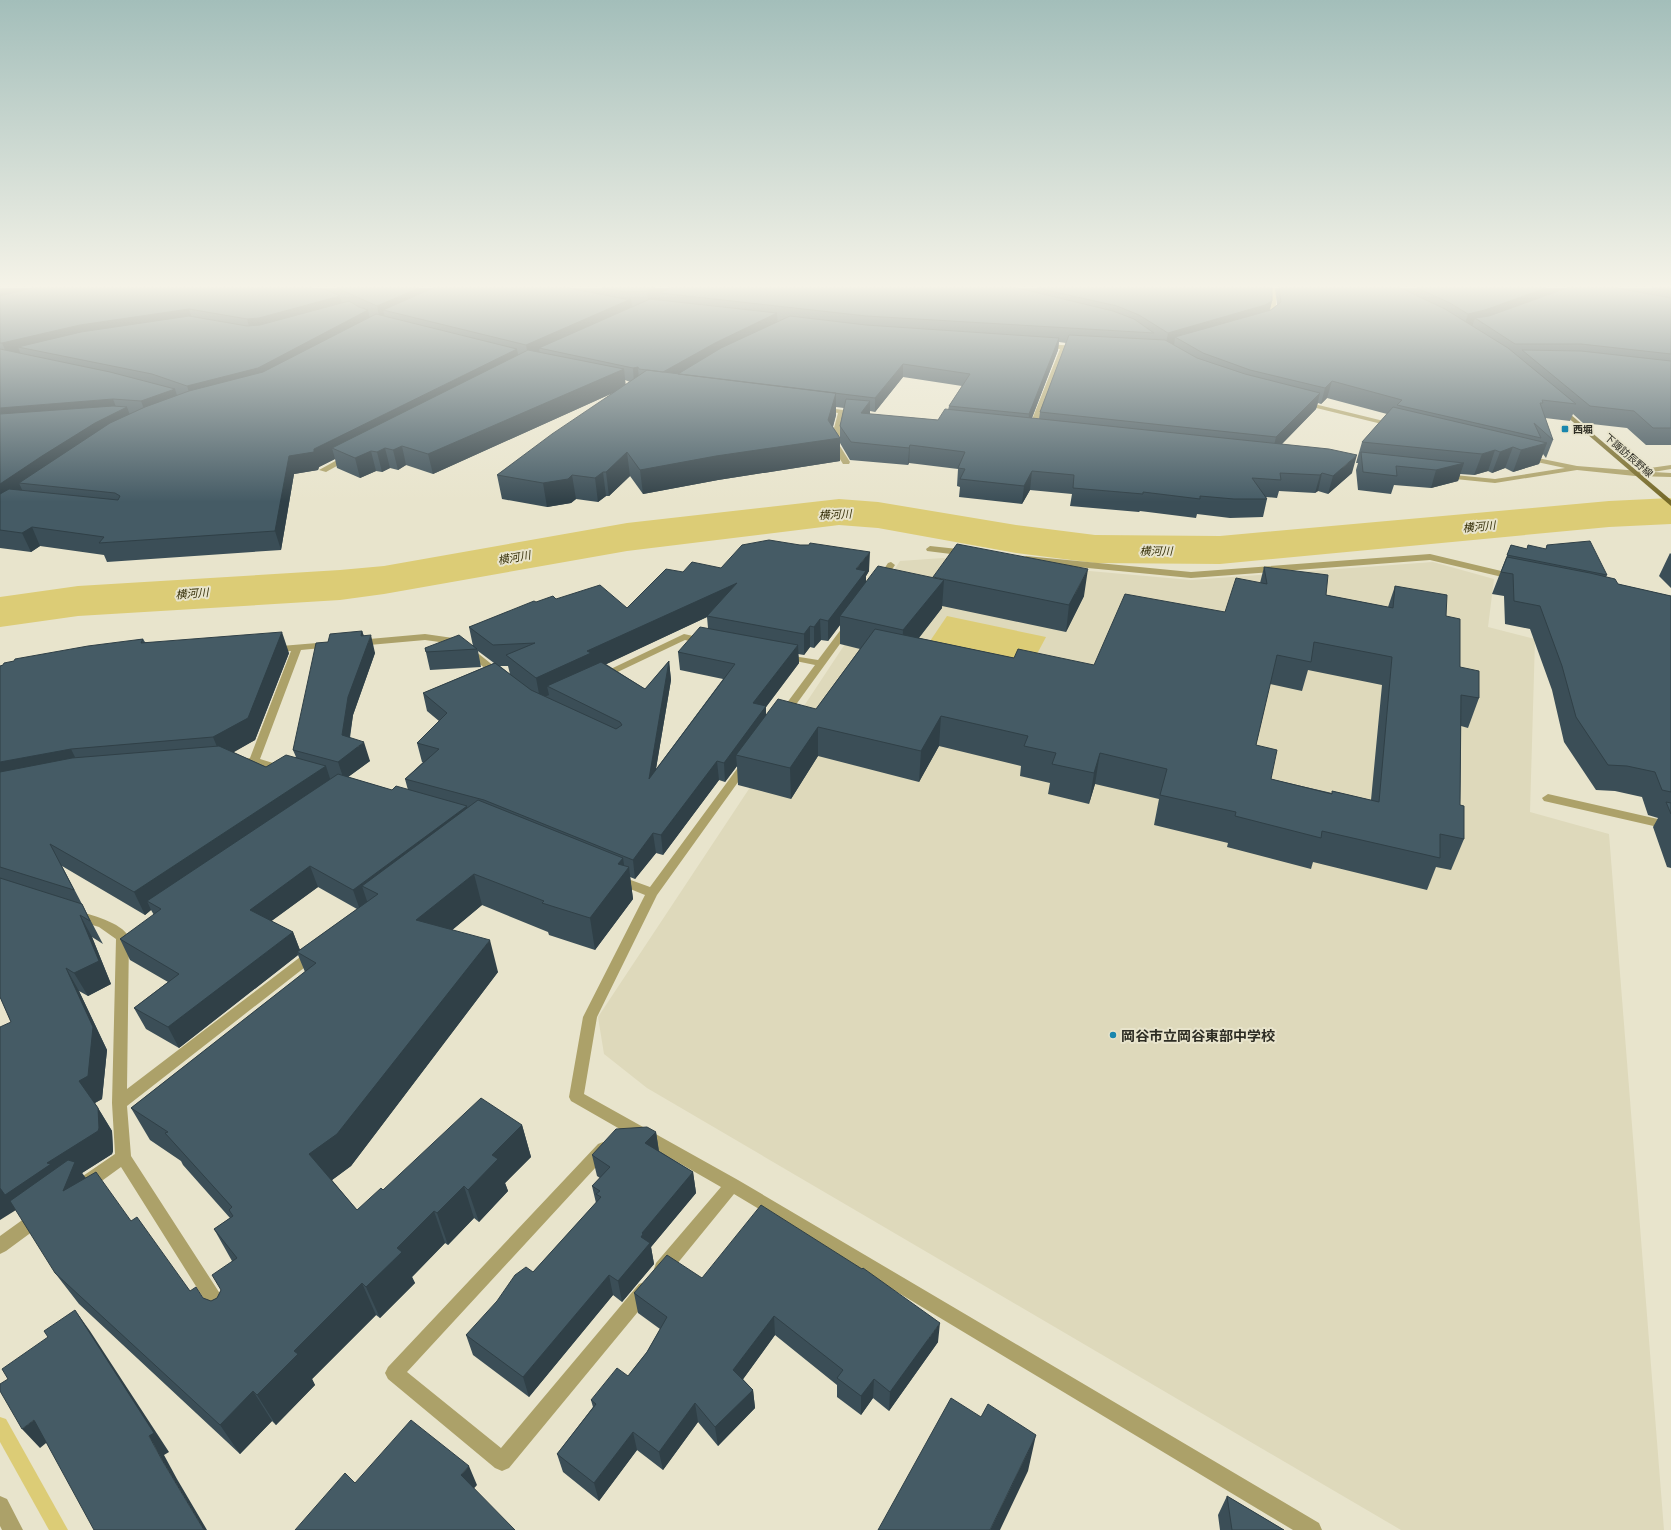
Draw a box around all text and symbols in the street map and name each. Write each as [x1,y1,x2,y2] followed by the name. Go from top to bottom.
[1573,423,1593,435] place label: 西堀
[1560,424,1570,434] marker: 西堀
[1602,431,1656,479] street label: 下諏訪辰野線
[818,507,853,521] water label: 横河川
[1462,518,1497,534] water label: 横河川
[1140,544,1173,557] water label: 横河川
[497,548,532,566] water label: 横河川
[175,585,210,601] water label: 横河川
[1121,1027,1275,1044] place label: 岡谷市立岡谷東部中学校
[1108,1030,1118,1040] marker: 岡谷市立岡谷東部中学校

